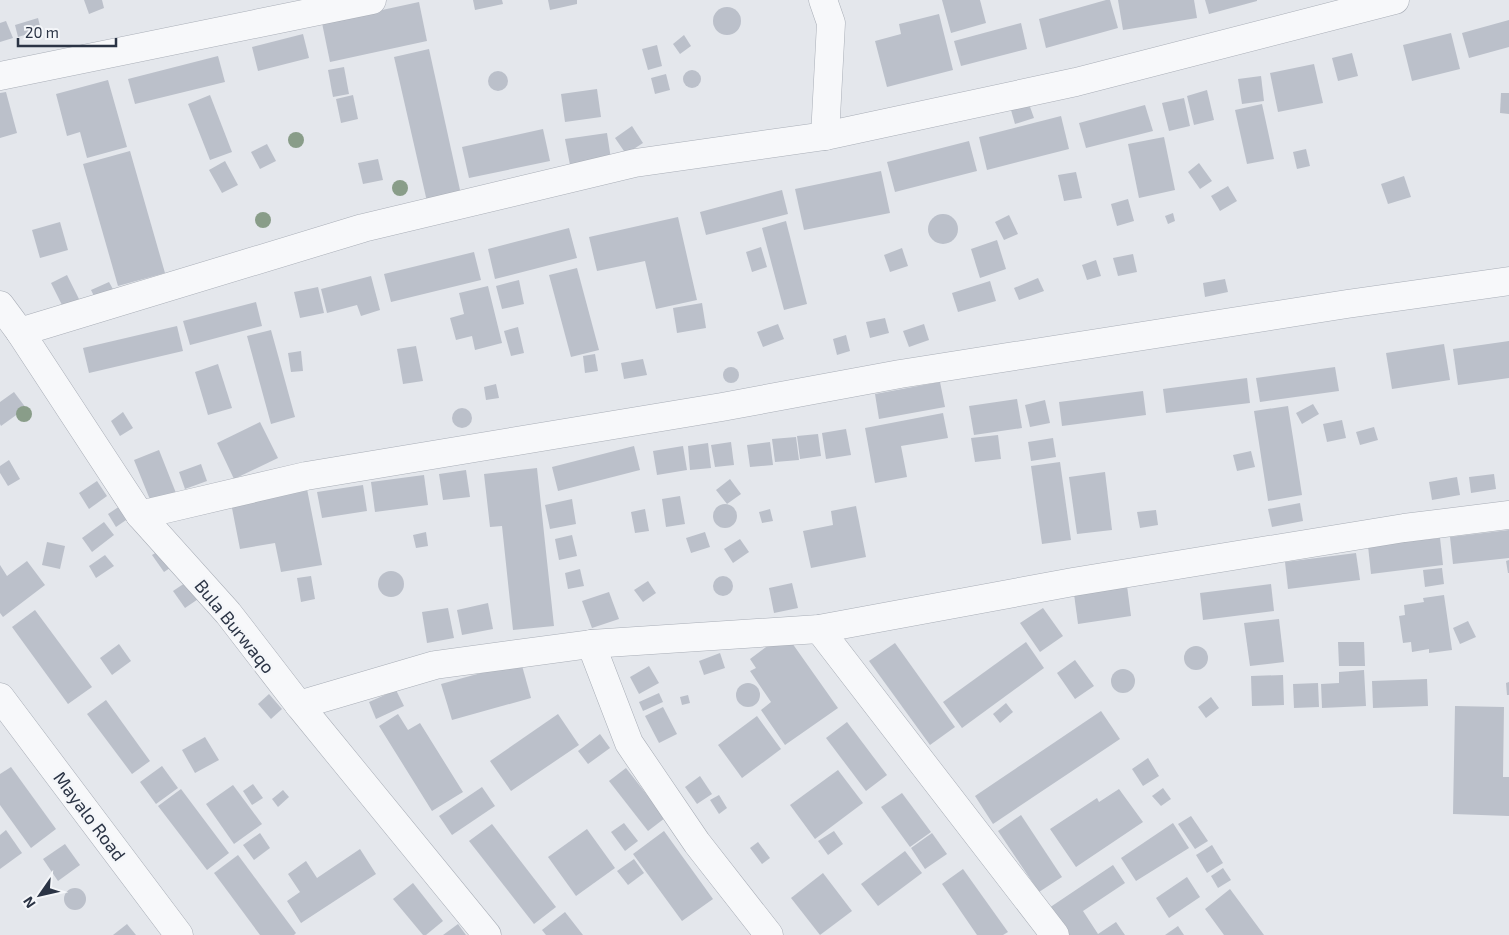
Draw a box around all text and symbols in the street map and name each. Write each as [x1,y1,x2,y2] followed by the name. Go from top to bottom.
[18,15,115,47] scale bar
[25,23,59,41] text: 20 m
[190,575,280,677] street label: Bula Burwaqo
[49,767,131,865] street label: Mayalo Road
[15,870,65,920] north arrow
[19,894,39,911] text: N

